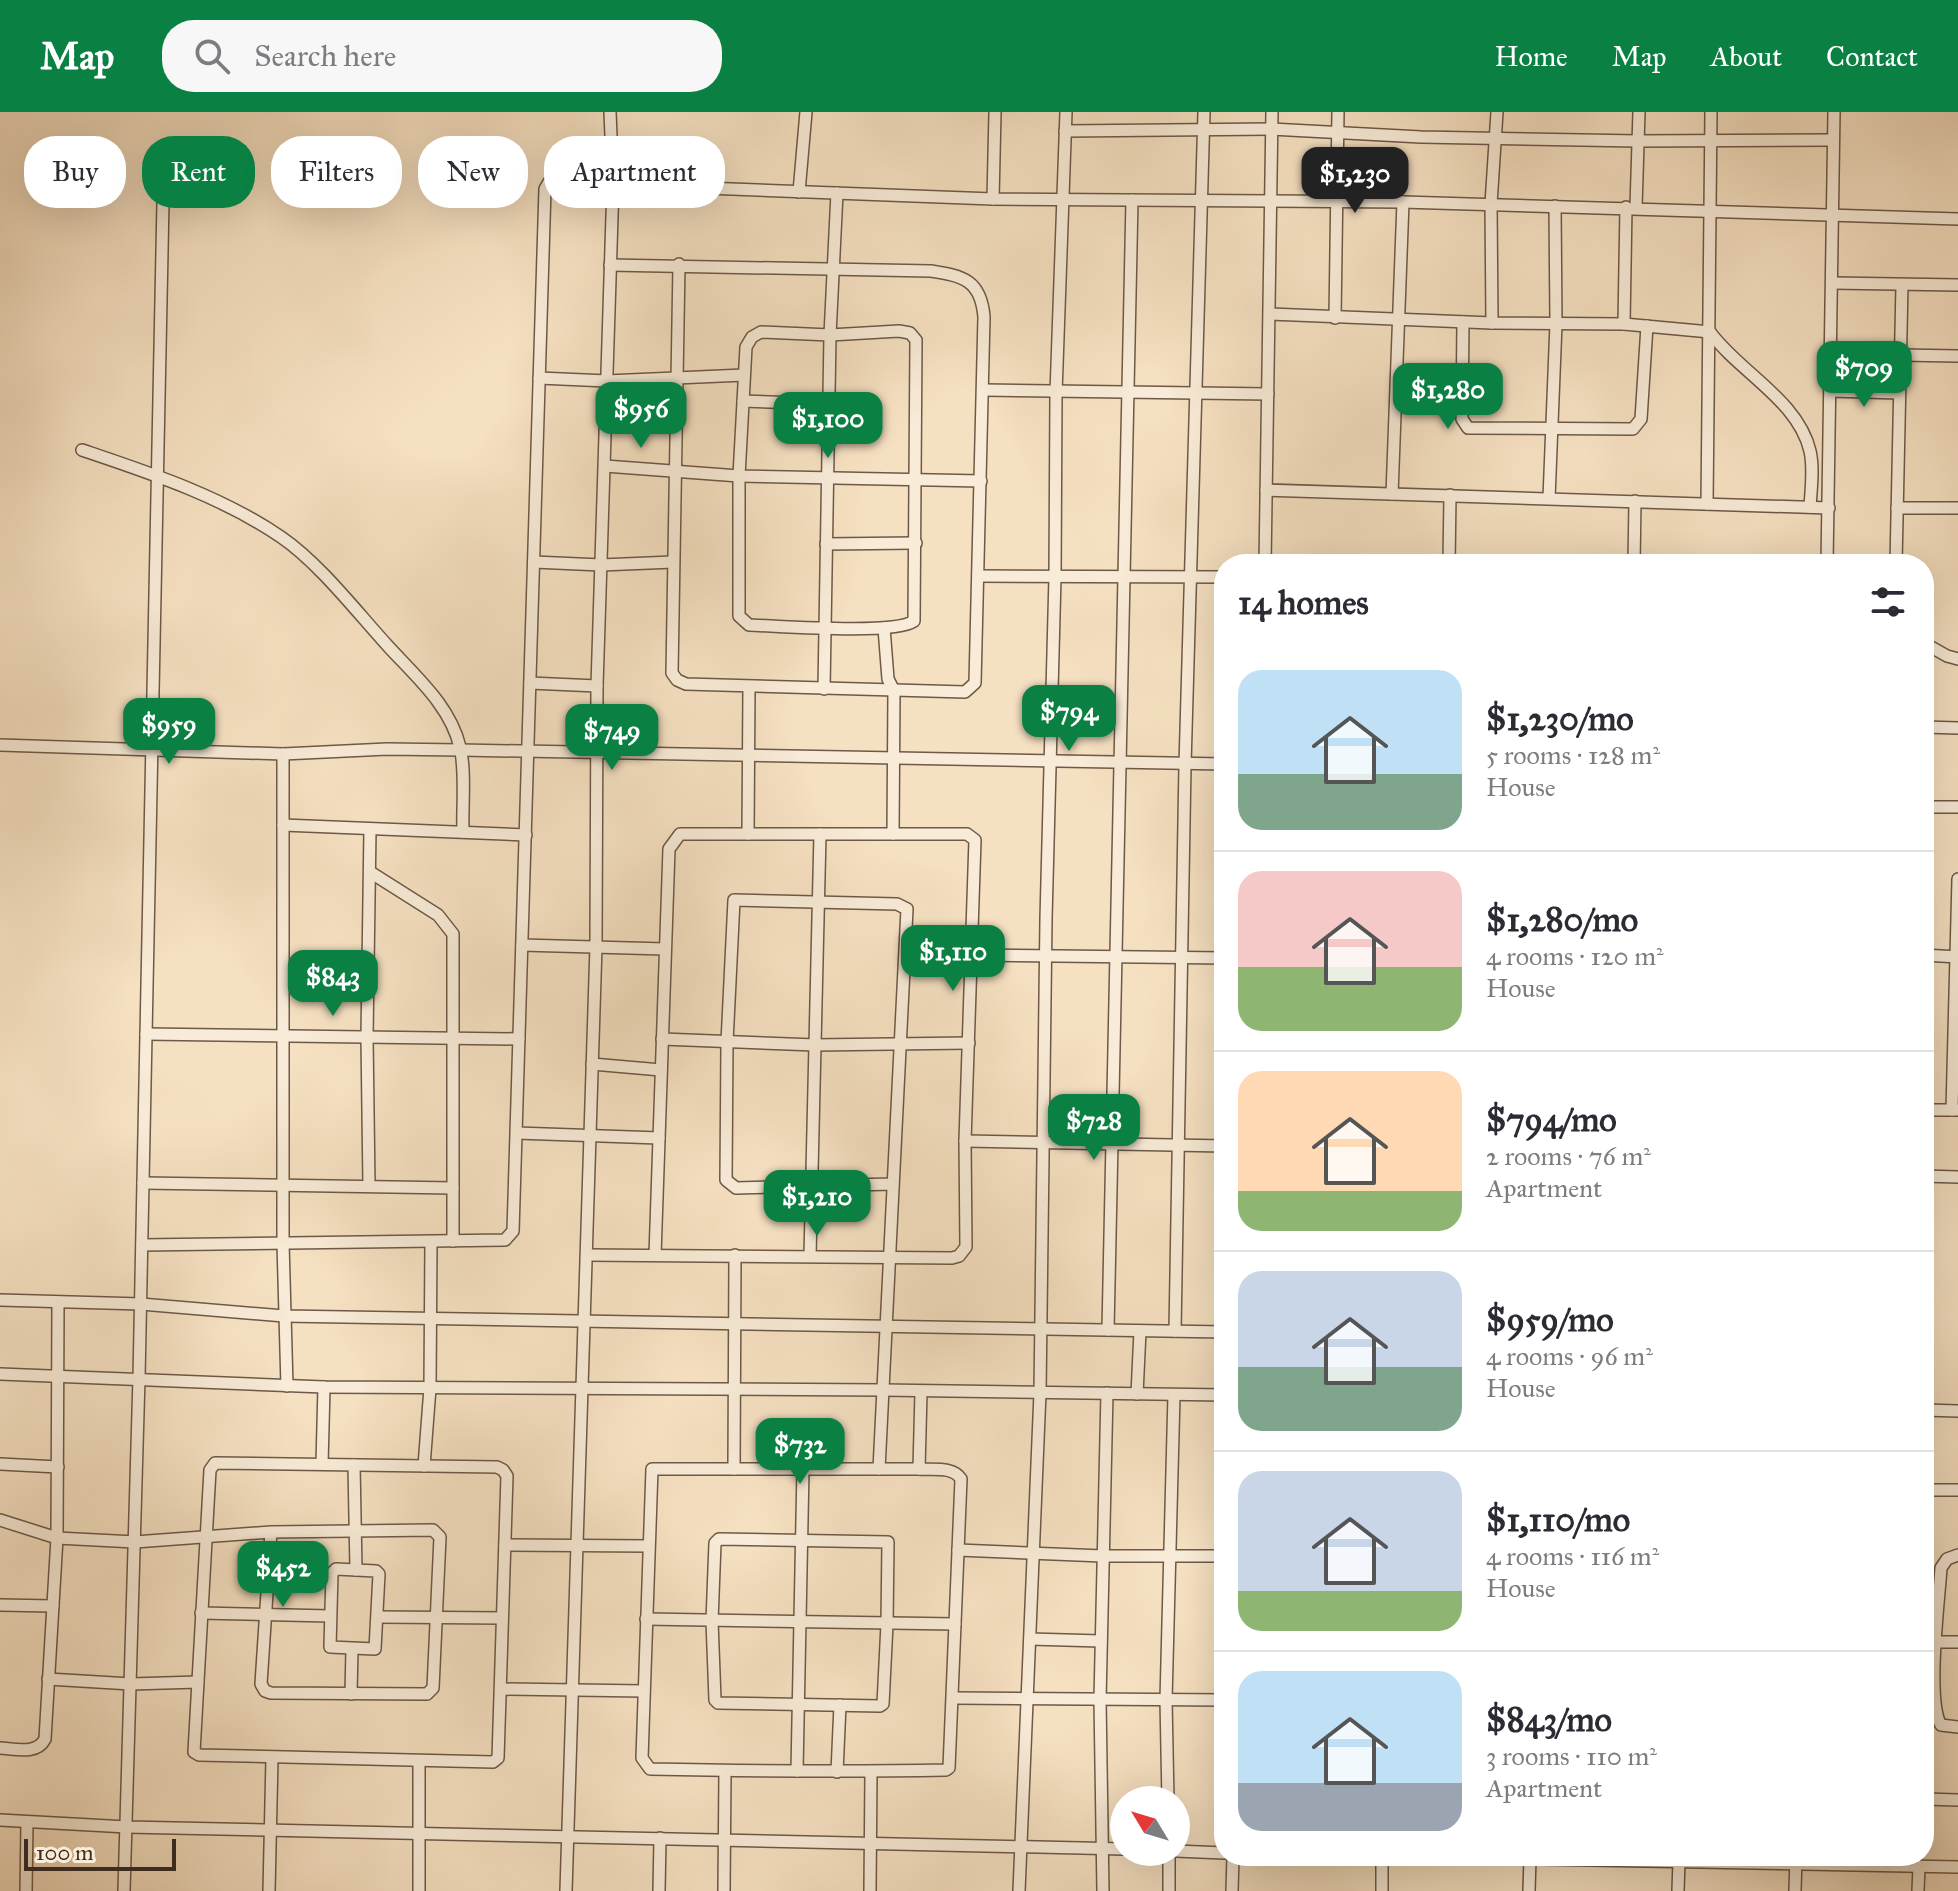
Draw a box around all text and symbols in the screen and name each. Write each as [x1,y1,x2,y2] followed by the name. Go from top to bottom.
[162,20,722,92] search box
[40,33,114,79] text: Map
[190,34,234,78] icon: search
[254,38,396,74] text: Search here
[1495,39,1568,74] text: Home
[1612,39,1666,74] text: Map
[1710,39,1782,74] text: About
[1826,39,1918,74] text: Contact
[24,136,126,208] chip: Buy
[142,136,255,208] chip: Rent
[271,136,402,208] chip: Filters
[418,136,528,208] chip: New
[544,136,725,208] chip: Apartment
[1290,147,1420,215] pin: $1,230
[1320,157,1390,189] text: $1,230
[1817,341,1911,409] pin: $709
[1835,351,1893,383] text: $709
[1383,363,1513,431] pin: $1,280
[1411,373,1485,405] text: $1,280
[594,382,688,450] pin: $956
[614,392,668,424] text: $956
[763,392,893,460] pin: $1,100
[791,402,865,434] text: $1,100
[1866,580,1910,624] icon: filters
[1238,582,1369,623] text: 14 homes
[1022,685,1116,753] pin: $794
[1040,695,1098,727] text: $794
[122,698,216,766] pin: $959
[1486,698,1634,739] text: $1,230/mo
[1302,702,1398,798] icon: home
[565,704,659,772] pin: $749
[141,708,197,740] text: $959
[583,714,641,746] text: $749
[1486,739,1660,771] text: 5 rooms · 128 m²
[1486,771,1556,803] text: House
[1486,899,1638,940] text: $1,280/mo
[1302,903,1398,999] icon: home
[888,925,1018,993] pin: $1,110
[919,935,987,967] text: $1,110
[1486,940,1664,972] text: 4 rooms · 120 m²
[286,950,380,1018] pin: $843
[306,960,360,992] text: $843
[1486,972,1556,1004] text: House
[1047,1094,1141,1162] pin: $728
[1486,1099,1617,1140] text: $794/mo
[1302,1103,1398,1199] icon: home
[1066,1104,1122,1136] text: $728
[1486,1140,1651,1172] text: 2 rooms · 76 m²
[752,1170,882,1238] pin: $1,210
[1486,1172,1602,1204] text: Apartment
[782,1180,852,1212] text: $1,210
[1486,1299,1614,1340] text: $959/mo
[1302,1303,1398,1399] icon: home
[1486,1340,1653,1372] text: 4 rooms · 96 m²
[1486,1372,1556,1404] text: House
[753,1418,847,1486] pin: $732
[774,1428,826,1460] text: $732
[1486,1499,1630,1540] text: $1,110/mo
[1302,1503,1398,1599] icon: home
[1486,1540,1659,1572] text: 4 rooms · 116 m²
[236,1541,330,1609] pin: $452
[256,1551,311,1583] text: $452
[1486,1572,1556,1604] text: House
[1486,1699,1612,1740] text: $843/mo
[1302,1703,1398,1799] icon: home
[1486,1740,1657,1772] text: 3 rooms · 110 m²
[1486,1772,1602,1804] text: Apartment
[1110,1786,1190,1866] north arrow
[1110,1786,1190,1866] map controls
[24,1835,176,1871] scale bar
[36,1839,93,1866] text: 100 m

